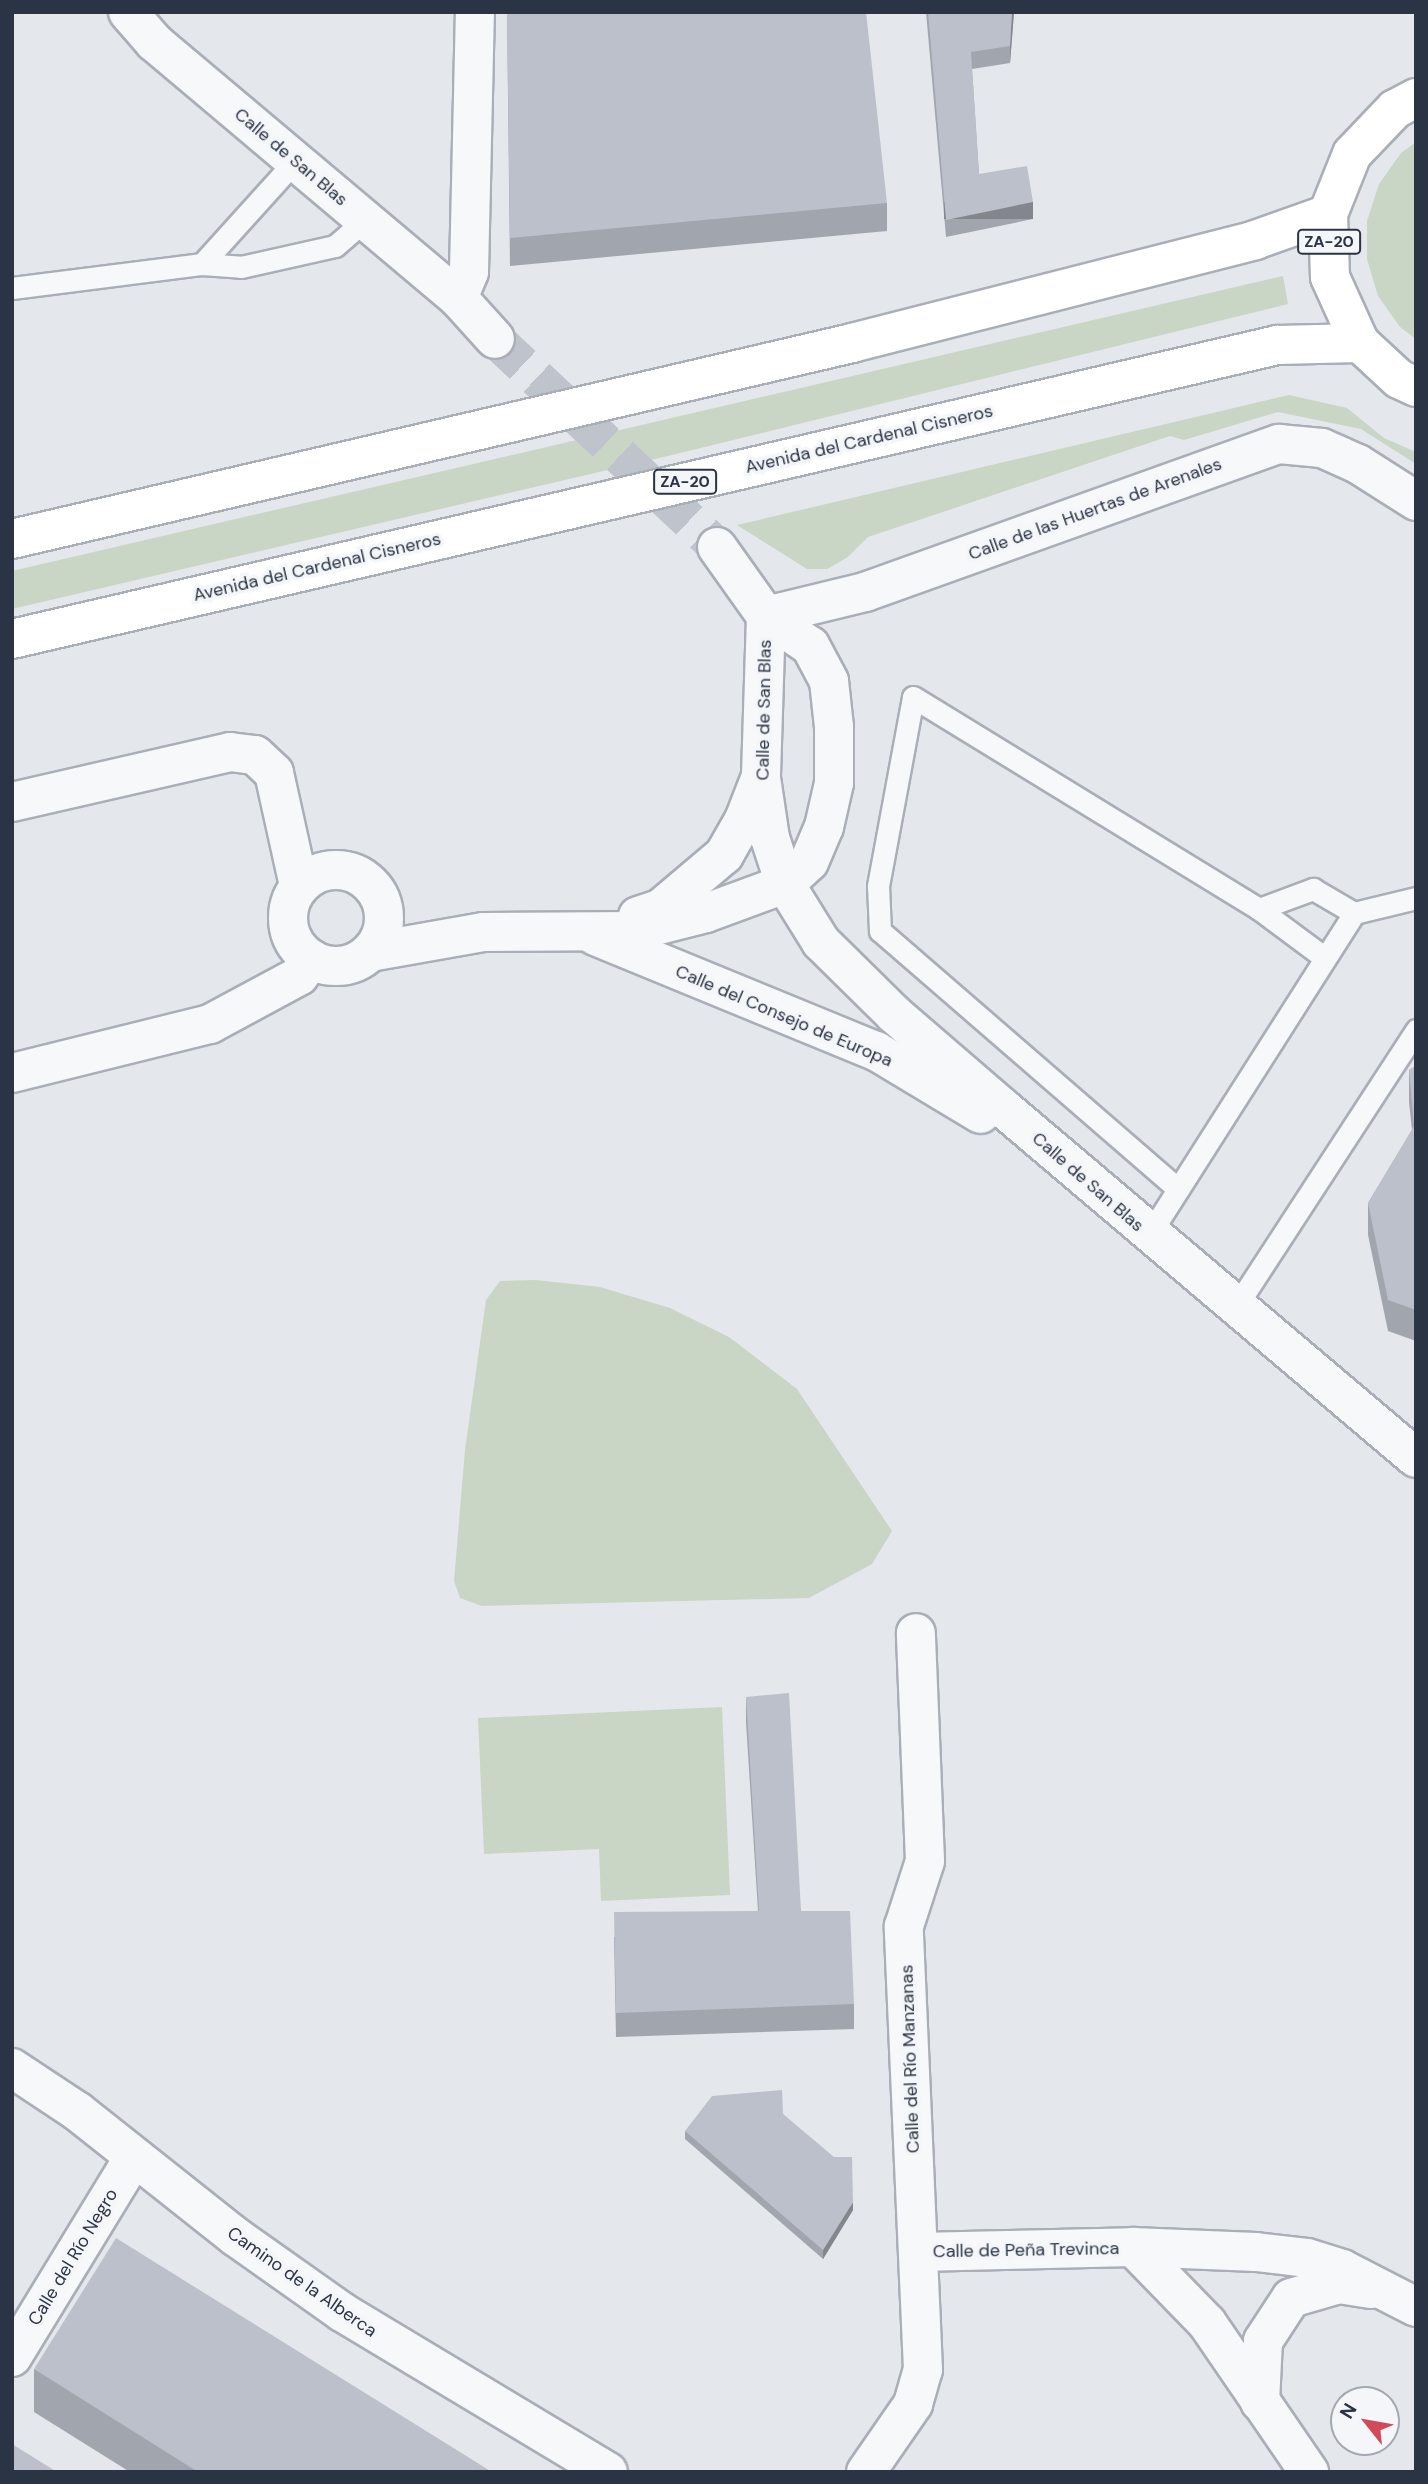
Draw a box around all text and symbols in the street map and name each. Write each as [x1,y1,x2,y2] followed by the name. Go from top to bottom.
[230,103,352,211] street label: Calle de San Blas
[1296,230,1362,254] road number: ZA-20
[743,400,995,478] street label: Avenida del Cardenal Cisneros
[965,453,1225,565] street label: Calle de las Huertas de Arenales
[652,470,718,495] road number: ZA-20
[191,528,443,606] street label: Avenida del Cardenal Cisneros
[752,639,776,781] street label: Calle de San Blas
[672,960,896,1072] street label: Calle del Consejo de Europa
[1028,1128,1148,1236] street label: Calle de San Blas
[896,1964,924,2154] street label: Calle del Río Manzanas
[24,2185,122,2329] street label: Calle del Río Negro
[223,2222,381,2342] street label: Camino de la Alberca
[933,2238,1119,2262] street label: Calle de Peña Trevinca
[1330,2386,1400,2456] north arrow
[1334,2399,1363,2423] text: N

